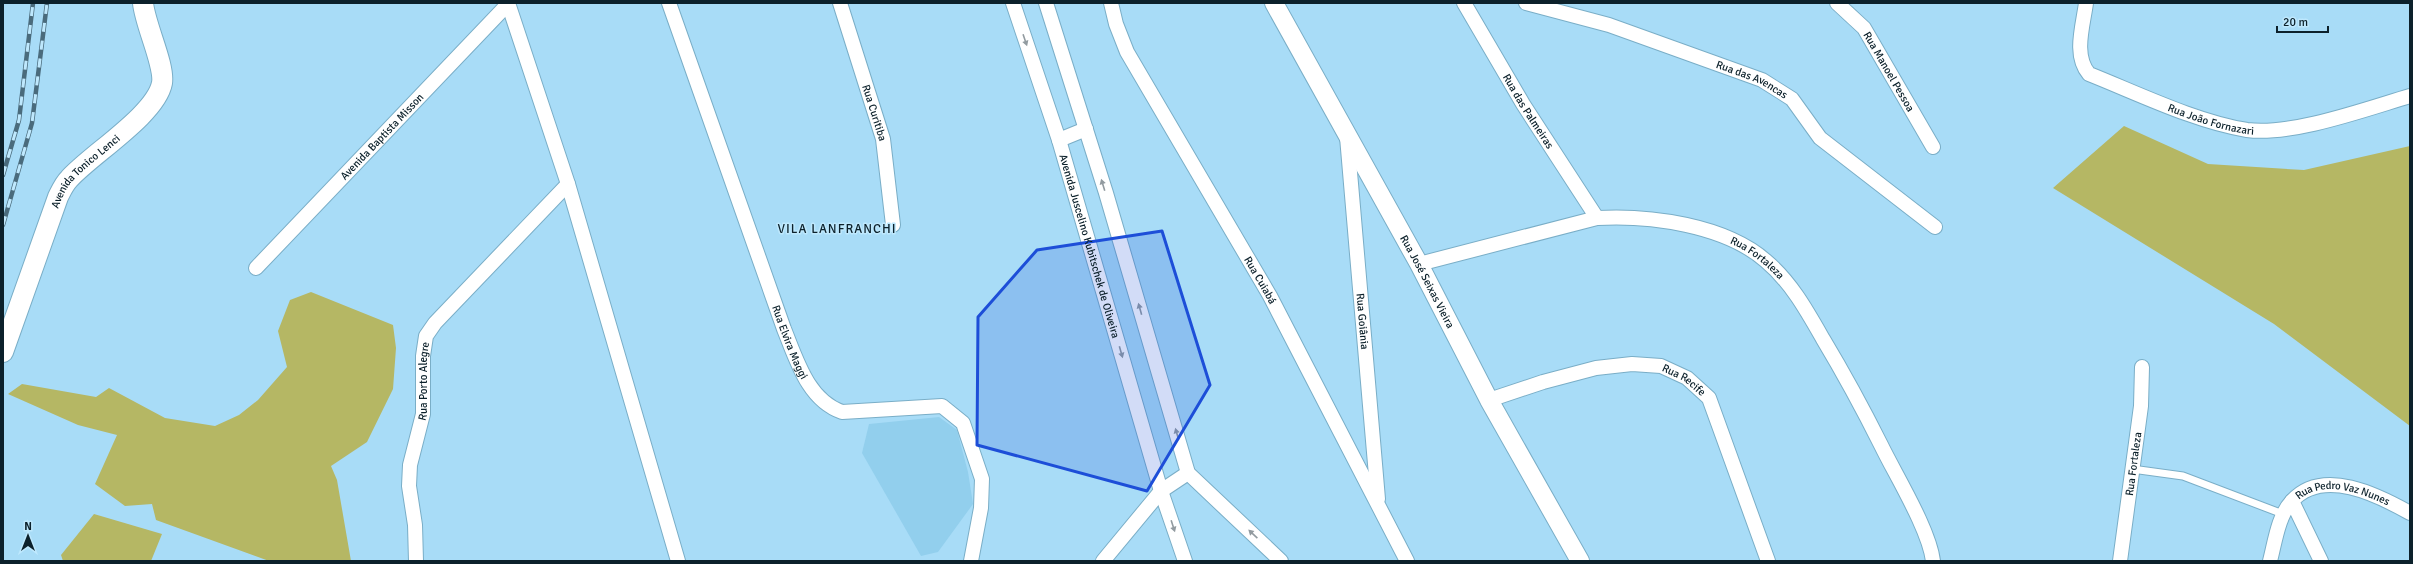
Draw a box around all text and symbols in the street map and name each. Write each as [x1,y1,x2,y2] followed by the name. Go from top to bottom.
[2277,8,2328,34] scale bar
[2283,15,2308,30] text: 20 m
[1860,29,1917,114] street label: Rua Manoel Pessoa
[1023,34,1029,46] one-way arrow
[1714,58,1790,102] street label: Rua das Avencas
[1500,72,1556,151] street label: Rua das Palmeiras
[859,83,889,143] street label: Rua Curitiba
[338,91,426,183] street label: Avenida Baptista Misson
[2166,101,2254,138] street label: Rua João Fornazari
[49,132,123,210] street label: Avenida Tonico Lenci
[1056,153,1122,340] street label: Avenida Juscelino Kubitschek de Oliveira
[1100,178,1106,190] one-way arrow
[778,221,897,237] district label: VILA LANFRANCHI
[1397,233,1457,331] street label: Rua José Seixas Vieira
[1728,234,1787,282] street label: Rua Fortaleza
[1241,254,1279,307] street label: Rua Cuiabá
[1353,293,1371,350] street label: Rua Goiânia
[769,303,810,382] street label: Rua Elvira Maggi
[1137,303,1143,315] one-way arrow
[416,341,432,422] street label: Rua Porto Alegre
[1118,346,1124,358] one-way arrow
[1660,361,1708,399] street label: Rua Recife
[1174,428,1180,440] one-way arrow
[2123,431,2144,497] street label: Rua Fortaleza
[2293,479,2392,508] street label: Rua Pedro Vaz Nunes
[8,516,48,556] north arrow
[24,520,32,533] text: N
[1170,520,1176,532] one-way arrow
[1248,529,1258,539] one-way arrow

